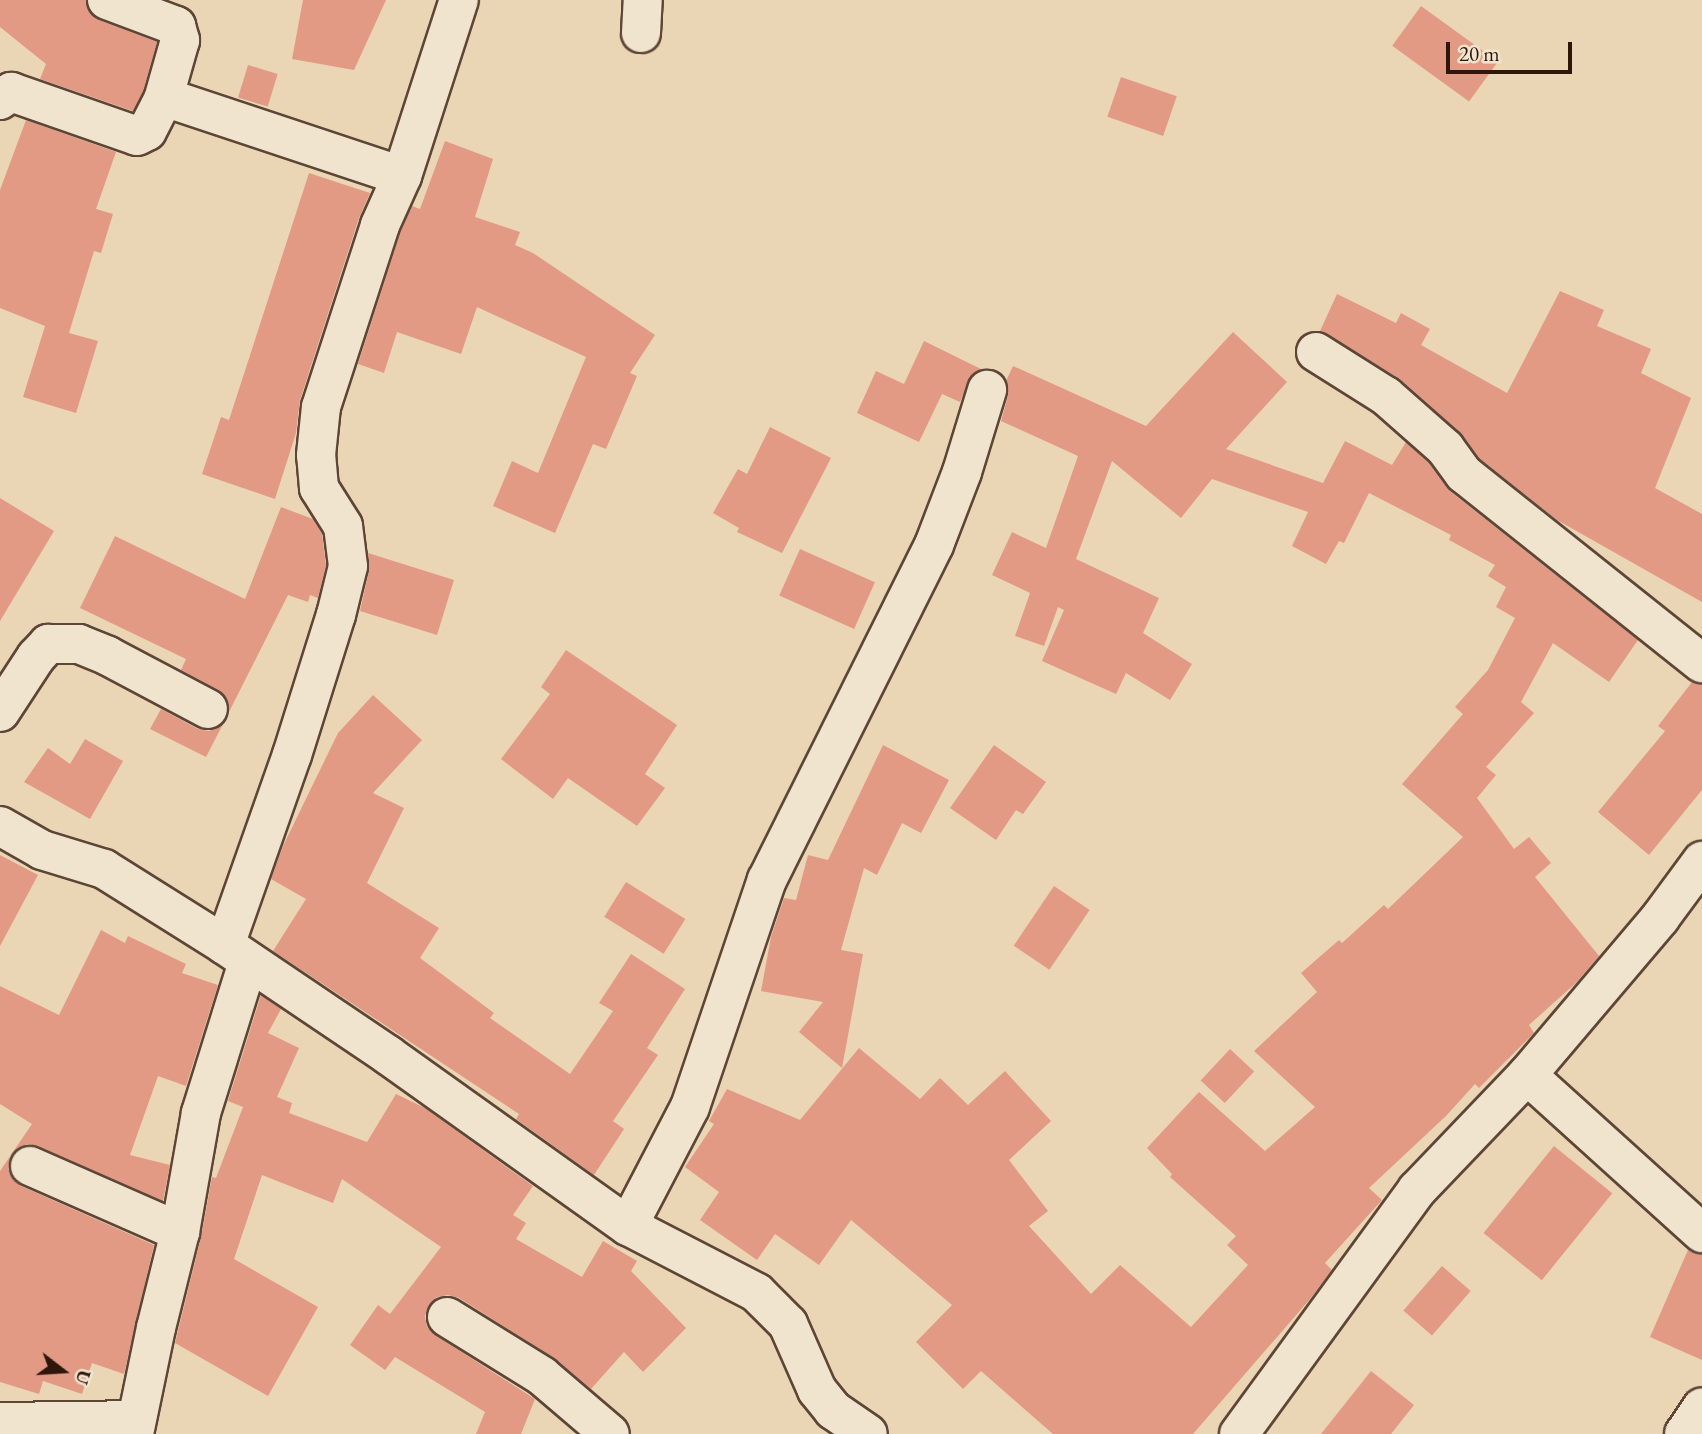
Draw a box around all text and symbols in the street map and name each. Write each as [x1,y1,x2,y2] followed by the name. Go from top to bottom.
[1450,28,1576,72] scale bar
[1459,40,1500,67] text: 20 m
[28,1336,98,1406] north arrow
[70,1367,98,1388] text: U

